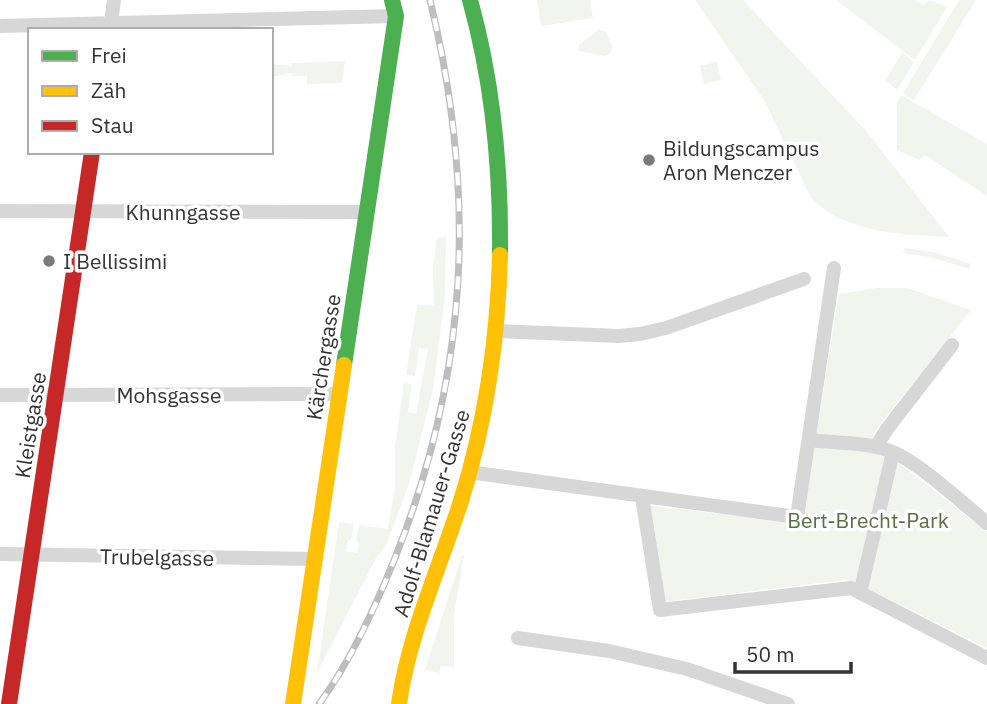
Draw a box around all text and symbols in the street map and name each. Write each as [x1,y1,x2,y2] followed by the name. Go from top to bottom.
[28,28,273,154] legend
[91,41,127,69] text: Frei
[91,76,126,104] text: Zäh
[91,111,134,139] text: Stau
[663,134,819,186] place label: Bildungscampus Aron Menczer
[641,152,657,168] marker: Bildungscampus Aron Menczer
[125,198,241,226] street label: Khunngasse
[63,247,167,275] place label: I Bellissimi
[41,253,57,269] marker: I Bellissimi
[299,292,347,422] street label: Kärchergasse
[8,370,52,480] street label: Kleistgasse
[117,381,221,409] street label: Mohsgasse
[386,406,476,620] street label: Adolf-Blamauer-Gasse
[787,506,949,534] park label: Bert-Brecht-Park
[100,542,214,572] street label: Trubelgasse
[735,630,850,674] scale bar
[746,640,795,668] text: 50 m

